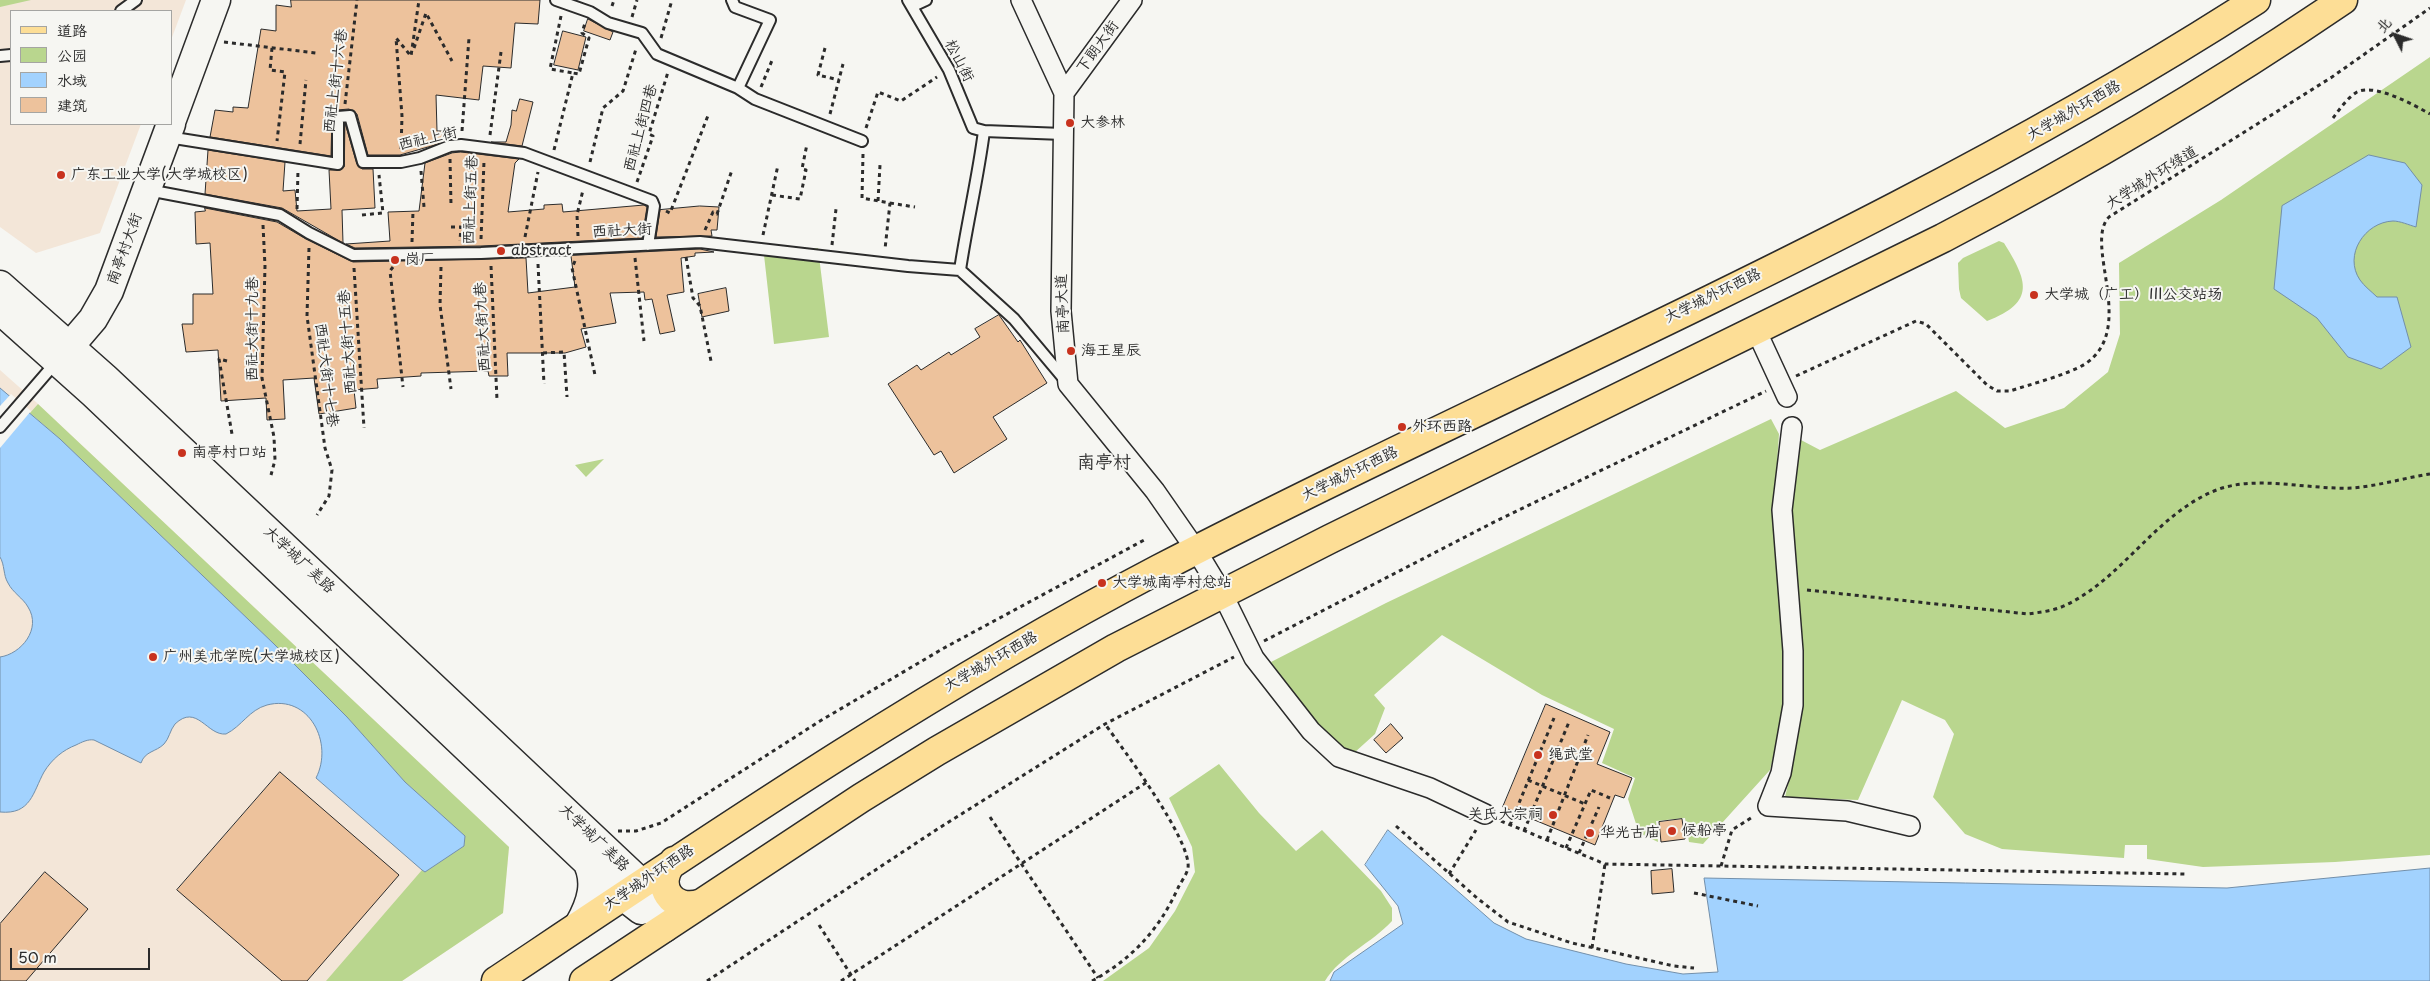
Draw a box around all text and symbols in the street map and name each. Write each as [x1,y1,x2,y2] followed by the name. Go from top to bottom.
[10,10,172,125] legend
[2370,10,2420,60] north arrow
[2371,13,2396,37] text: 北
[1073,17,1123,77] street label: 下朗大街
[57,18,87,41] text: 道路
[321,28,351,134] street label: 西社上街十六巷
[941,37,977,85] street label: 松山街
[57,43,87,66] text: 公园
[57,68,87,91] text: 水域
[2024,77,2124,145] street label: 大学城外环西路
[621,82,661,174] street label: 西社上街四巷
[57,93,87,116] text: 建筑
[1080,114,1125,132] place label: 大参林
[1064,117,1076,129] marker: 大参林
[397,123,459,155] street label: 西社上街
[2103,143,2201,213] street label: 大学城外环绿道
[460,155,482,245] street label: 西社上街五巷
[71,166,248,184] place label: 广东工业大学(大学城校区)
[55,169,67,181] marker: 广东工业大学(大学城校区)
[104,211,146,287] street label: 南亭村大街
[592,220,652,242] street label: 西社大街
[511,242,571,260] place label: abstract
[495,245,507,257] marker: abstract
[405,251,435,269] place label: 岗厂
[389,254,401,266] marker: 岗厂
[1662,265,1764,327] street label: 大学城外环西路
[1053,274,1073,334] street label: 南亭大道
[244,277,262,381] street label: 西社大街十九巷
[472,282,494,372] street label: 西社大街九巷
[2044,286,2222,304] place label: 大学城（广工）III公交站场
[335,289,361,395] street label: 西社大街十五巷
[2028,289,2040,301] marker: 大学城（广工）III公交站场
[311,322,341,428] street label: 西社大街十七巷
[1081,342,1141,360] place label: 海王星辰
[1065,345,1077,357] marker: 海王星辰
[1412,418,1472,436] place label: 外环西路
[1396,421,1408,433] marker: 外环西路
[1299,443,1401,505] street label: 大学城外环西路
[192,444,267,462] place label: 南亭村口站
[176,447,188,459] marker: 南亭村口站
[1077,452,1131,474] district label: 南亭村
[260,523,338,597] street label: 大学城广美路
[1112,574,1232,592] place label: 大学城南亭村总站
[1096,577,1108,589] marker: 大学城南亭村总站
[941,628,1041,696] street label: 大学城外环西路
[163,648,340,666] place label: 广州美术学院(大学城校区)
[147,651,159,663] marker: 广州美术学院(大学城校区)
[1548,746,1593,764] place label: 绳武堂
[1532,749,1544,761] marker: 绳武堂
[555,800,633,876] street label: 大学城广美路
[1468,806,1543,824] place label: 关氏大宗祠
[1547,809,1559,821] marker: 关氏大宗祠
[1682,822,1727,840] place label: 候船亭
[1600,824,1660,842] place label: 华光古庙
[1666,825,1678,837] marker: 候船亭
[1584,827,1596,839] marker: 华光古庙
[600,841,698,915] street label: 大学城外环西路
[12,938,152,970] scale bar
[18,945,57,968] text: 50 m

